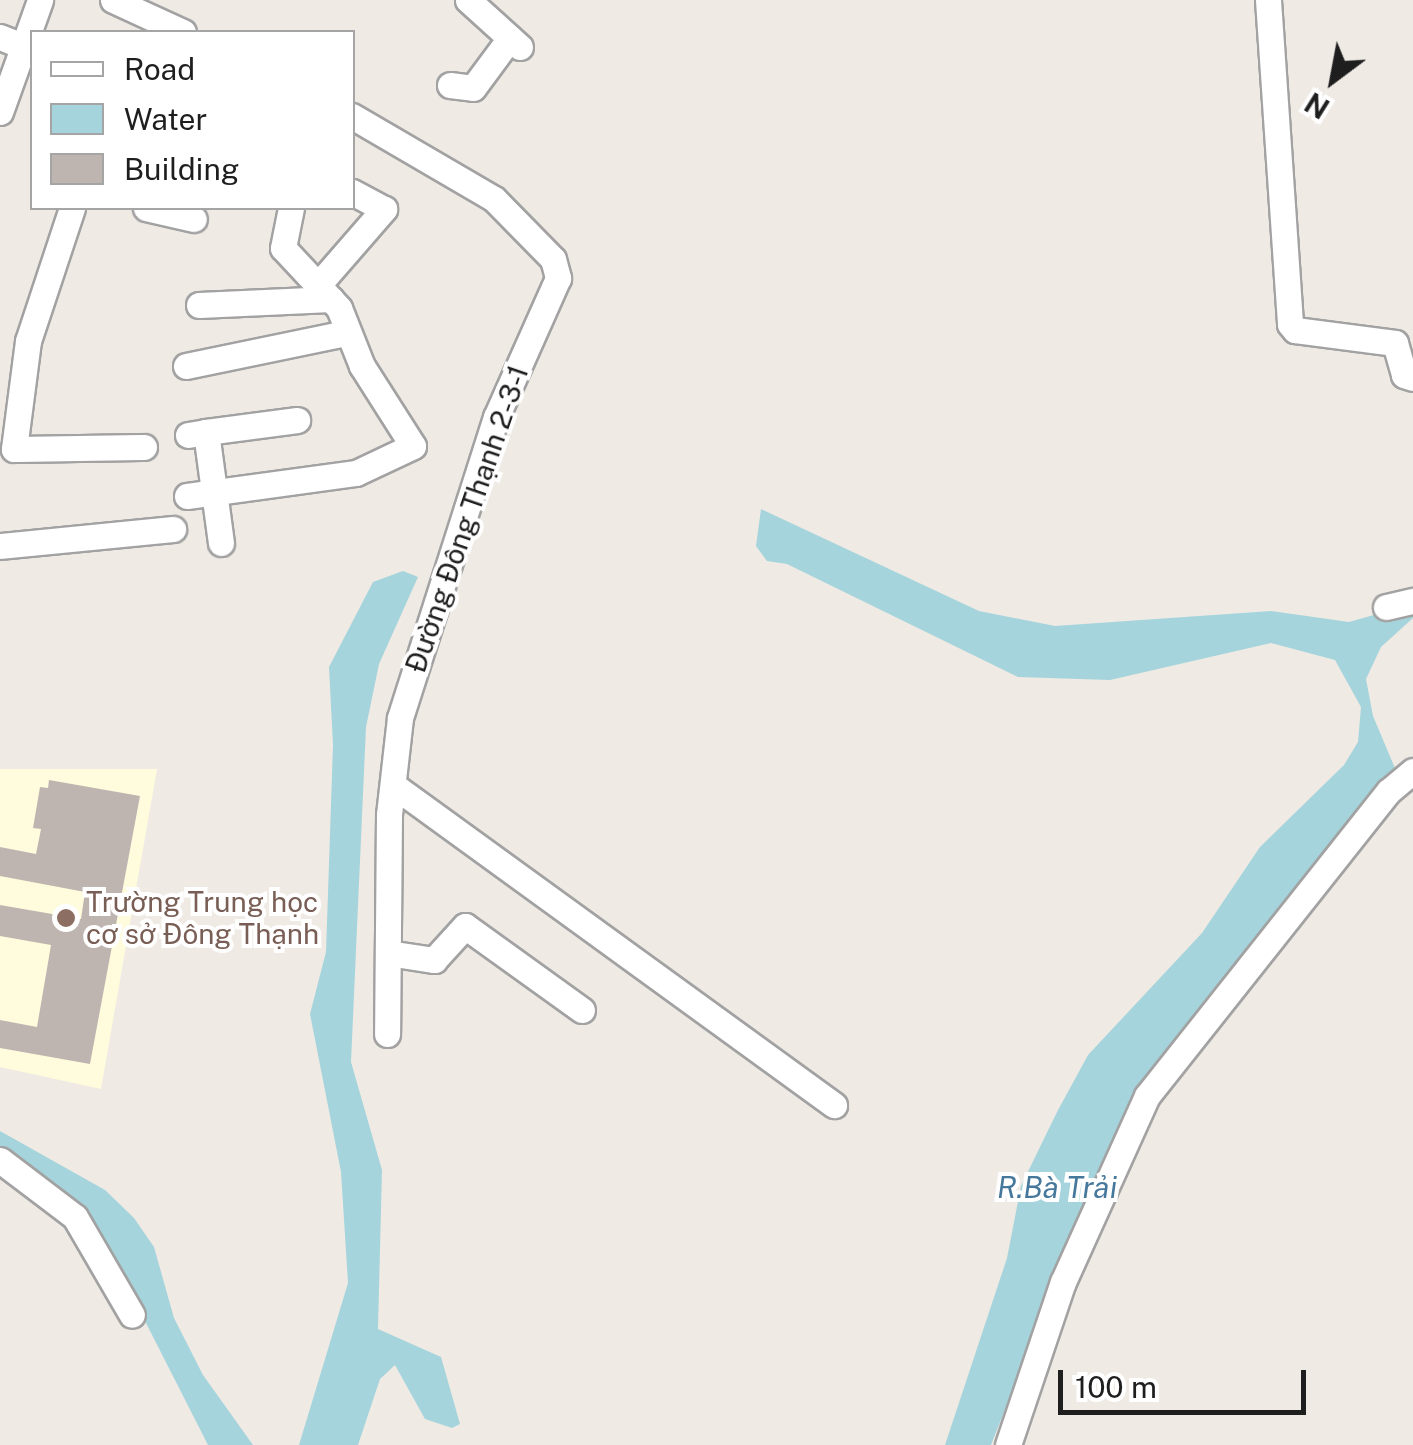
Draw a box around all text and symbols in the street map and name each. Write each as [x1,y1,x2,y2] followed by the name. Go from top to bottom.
[30,30,355,210] legend
[1283,30,1383,130] north arrow
[124,51,195,87] text: Road
[1299,86,1335,126] text: N
[124,101,207,137] text: Water
[124,151,239,187] text: Building
[399,361,535,677] street label: Đường Đông Thạnh 2-3-1
[86,885,319,951] place label: Trường Trung học cơ sở Đông Thạnh
[55,907,77,929] marker: Trường Trung học cơ sở Đông Thạnh
[997,1169,1117,1205] water label: R.Bà Trải
[1063,1350,1310,1412] scale bar
[1075,1369,1157,1405] text: 100 m

